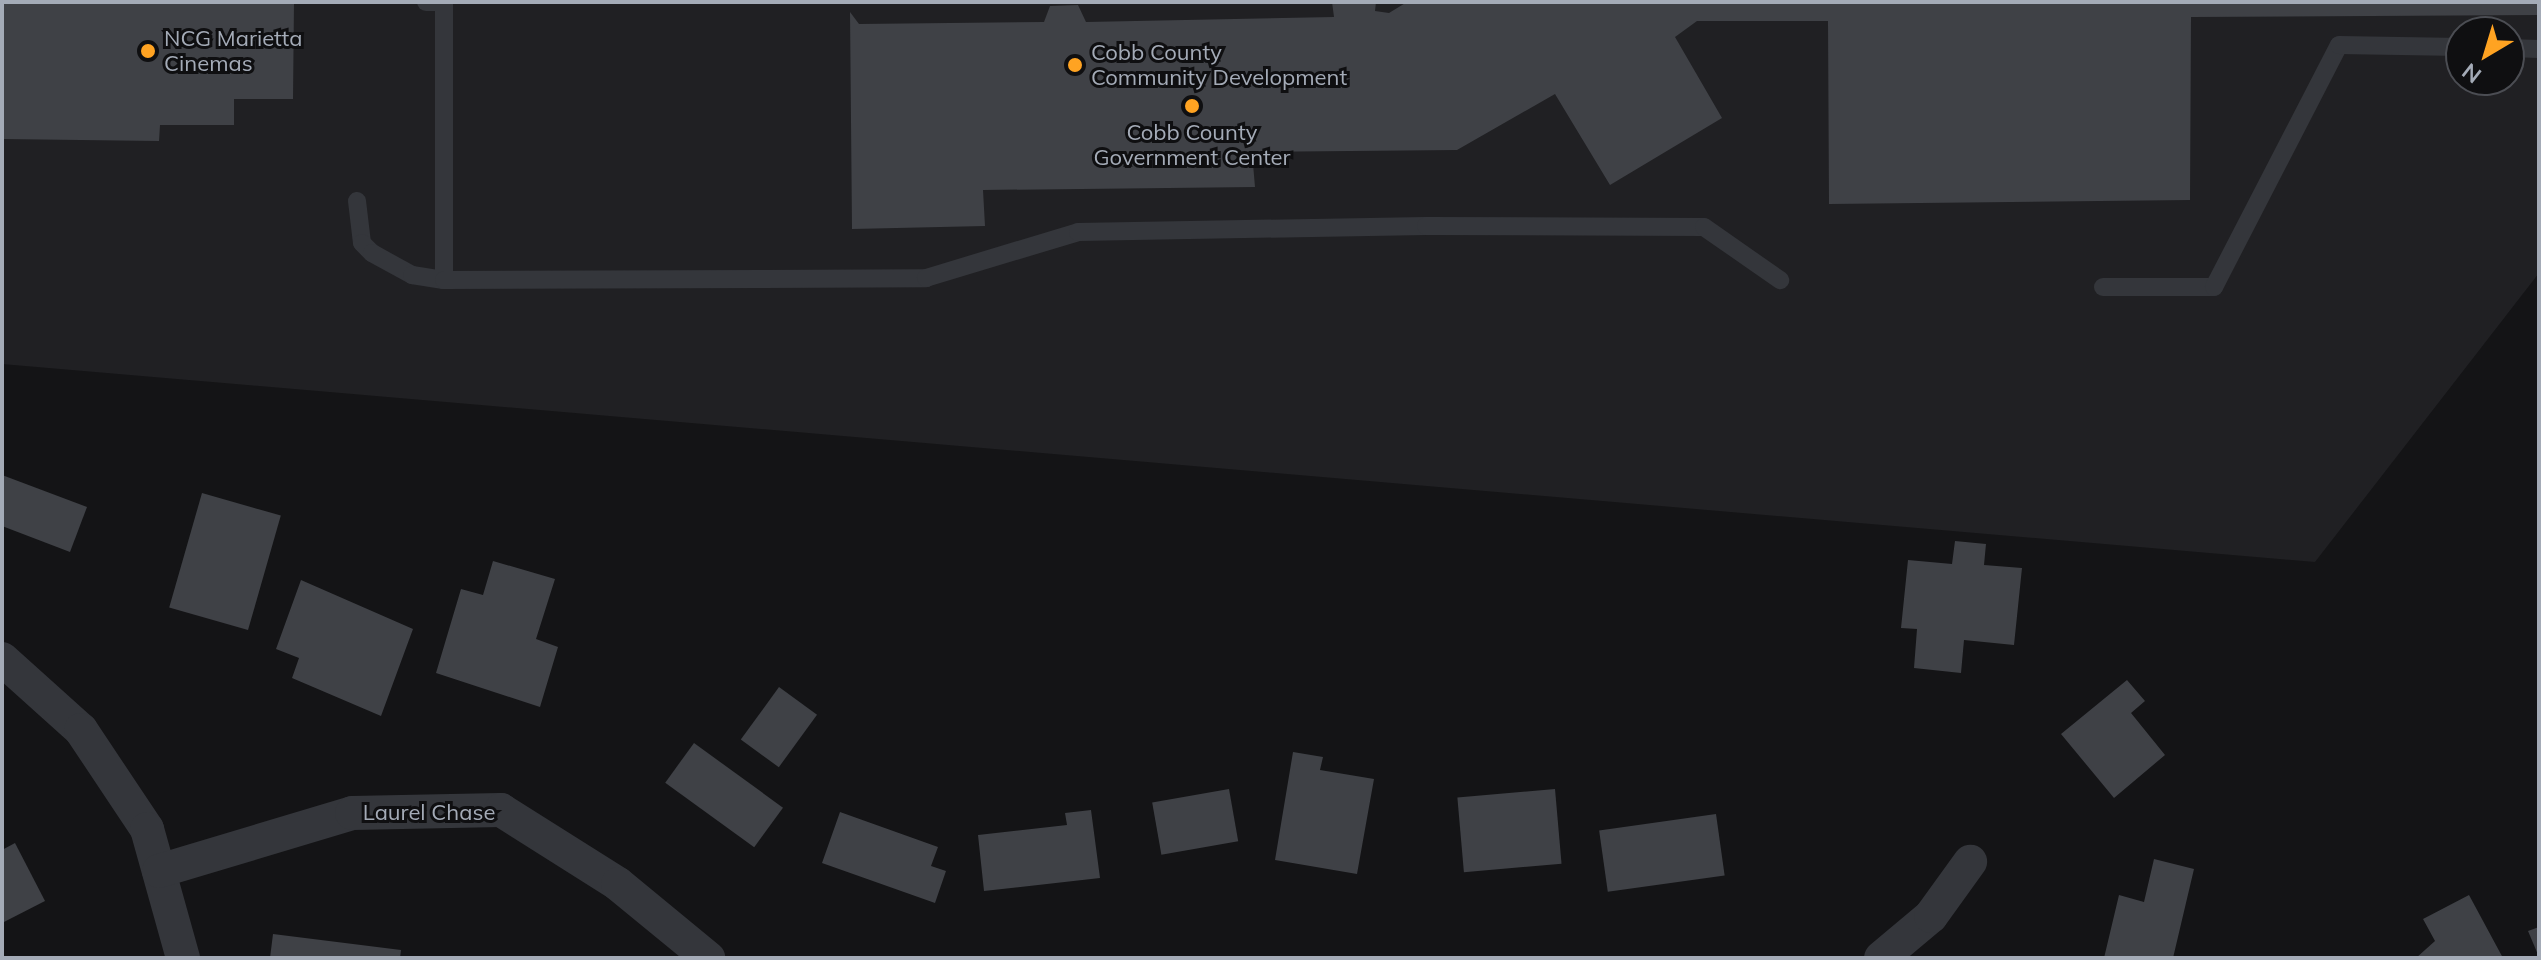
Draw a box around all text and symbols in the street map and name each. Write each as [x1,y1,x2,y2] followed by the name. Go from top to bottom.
[2445,16,2525,96] north arrow
[164,25,302,76] place label: NCG Marietta Cinemas
[1091,39,1347,90] place label: Cobb County Community Development
[139,42,157,60] marker: NCG Marietta Cinemas
[1066,56,1084,74] marker: Cobb County Community Development
[2456,57,2487,89] text: N
[1183,97,1201,115] marker: Cobb County Government Center
[1093,119,1291,170] place label: Cobb County Government Center
[363,800,495,826] street label: Laurel Chase

